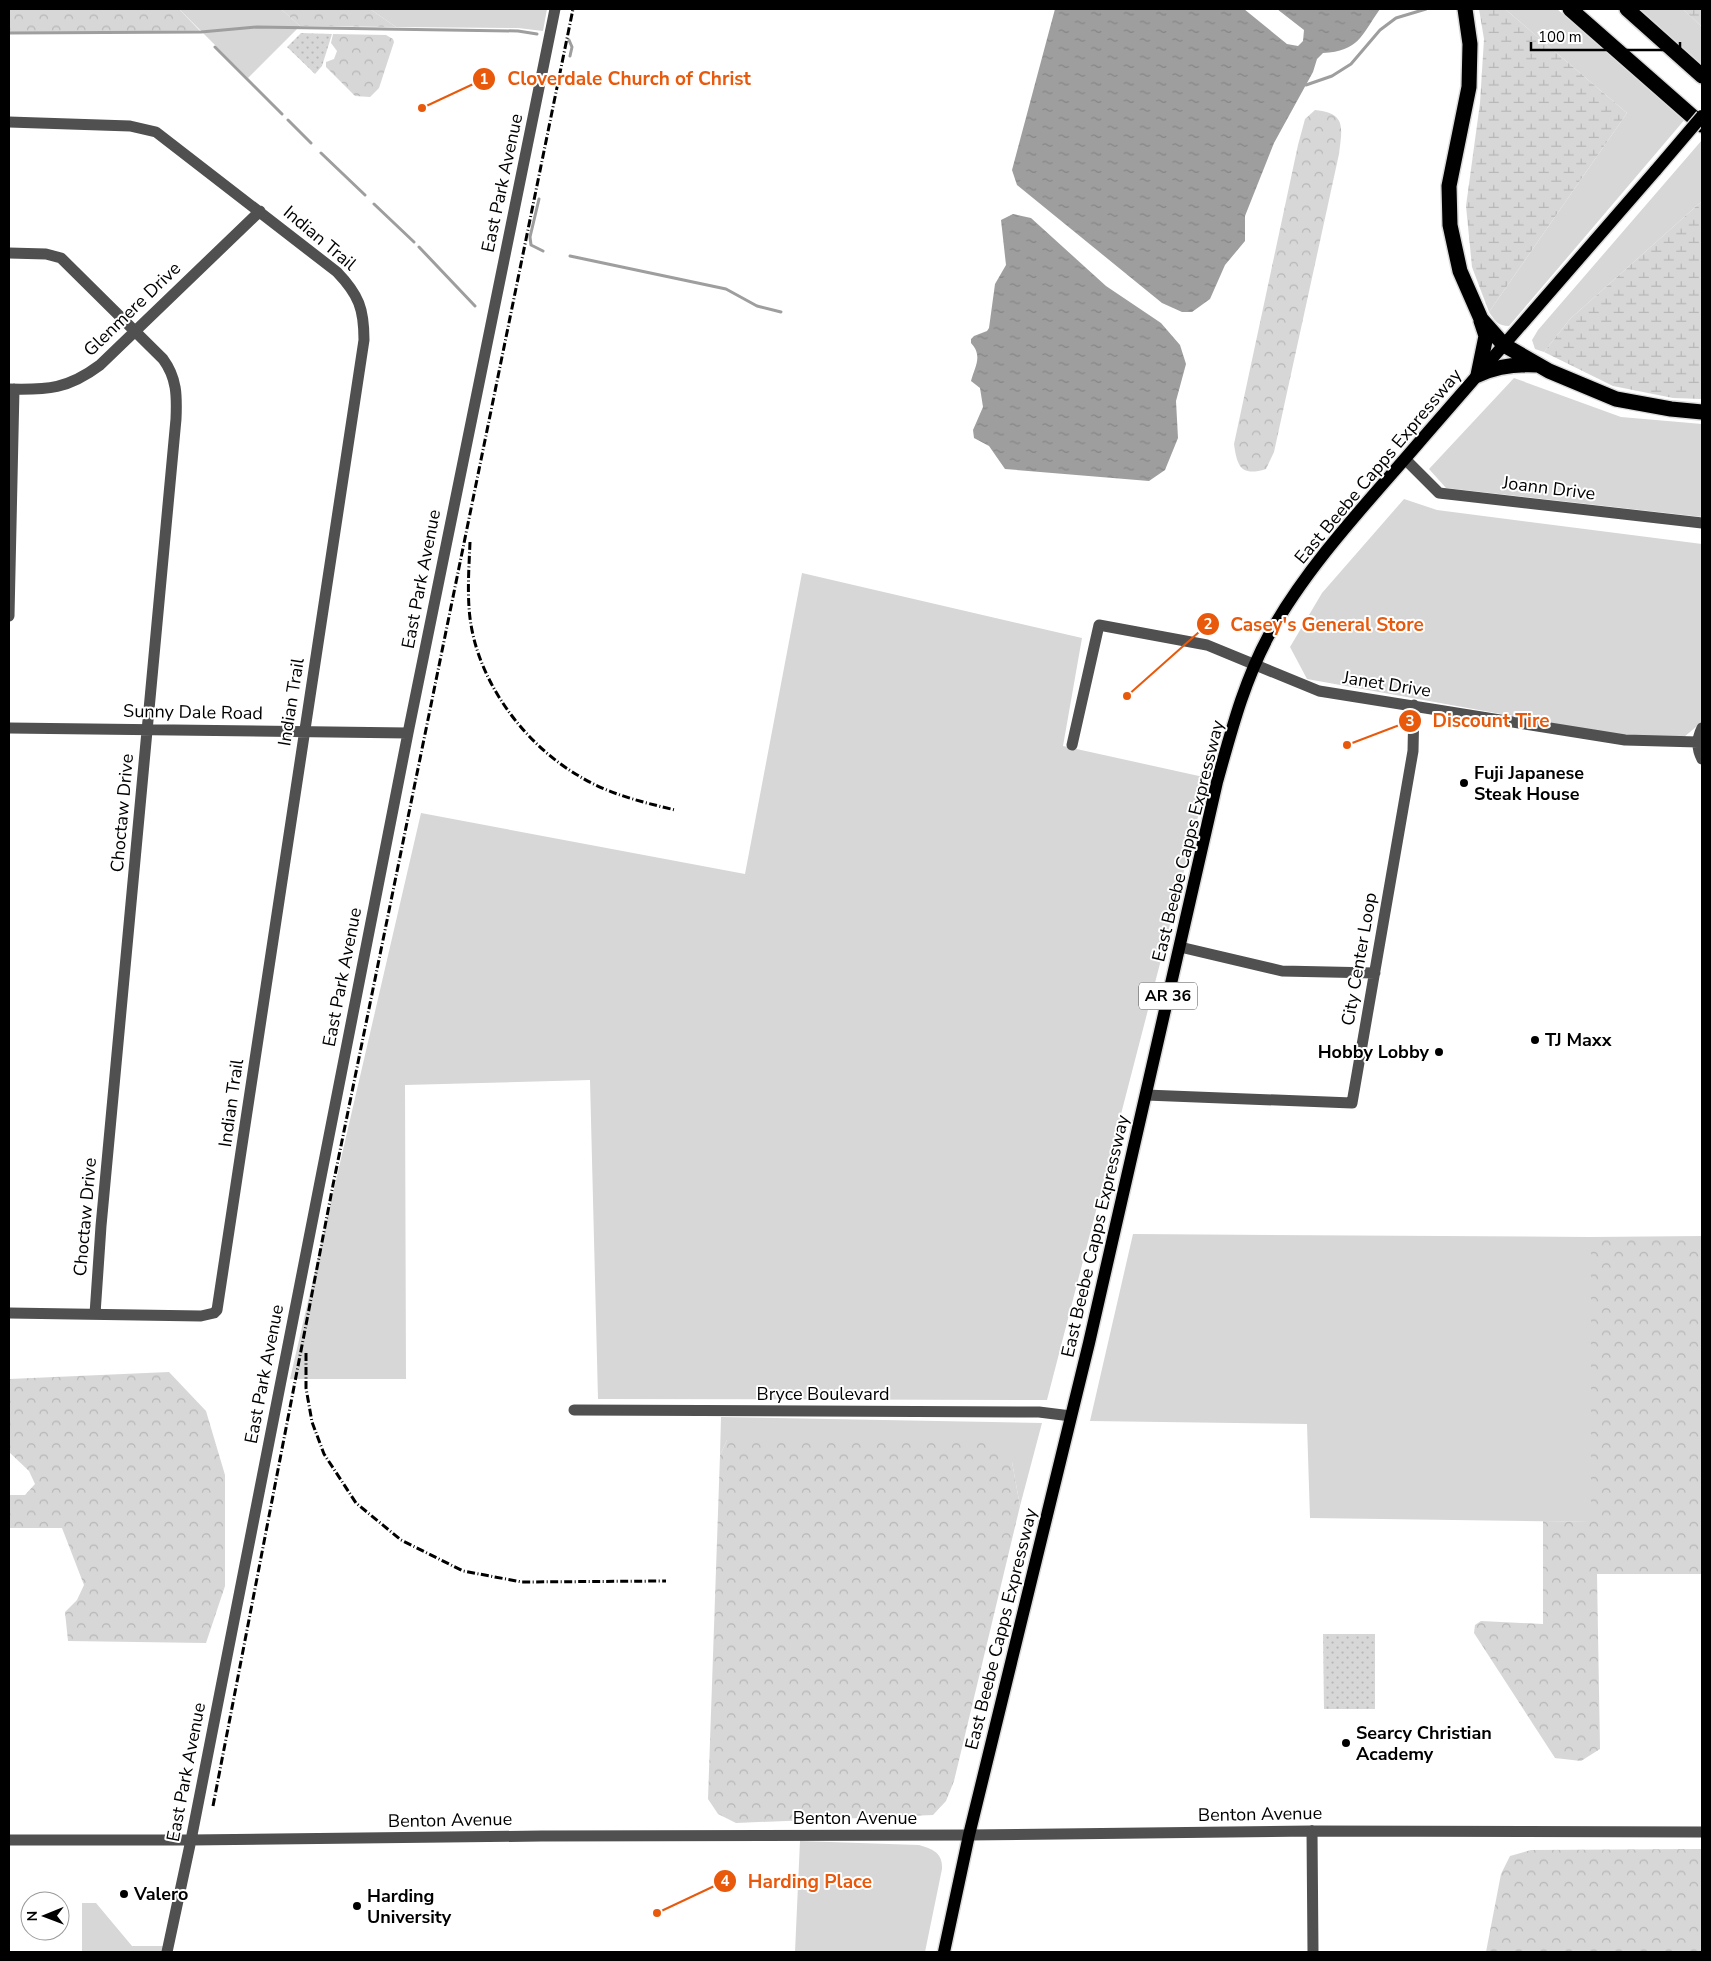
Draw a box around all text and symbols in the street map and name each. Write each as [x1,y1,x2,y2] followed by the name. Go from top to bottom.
[1531,20,1680,52] scale bar
[1538,27,1582,47] text: 100 m
[472,62,760,96] callout: Cloverdale Church of Christ
[507,66,751,92] text: Cloverdale Church of Christ
[479,69,489,89] text: 1
[476,111,528,255] street label: East Park Avenue
[278,200,362,276] street label: Indian Trail
[78,256,186,362] street label: Glenmere Drive
[1289,363,1467,569] street label: East Beebe Capps Expressway
[1500,470,1597,506] street label: Joann Drive
[396,507,446,651] street label: East Park Avenue
[1196,607,1434,641] callout: Casey's General Store
[1230,612,1424,638] text: Casey's General Store
[1203,614,1213,634] text: 2
[272,656,310,748] street label: Indian Trail
[1340,665,1433,703] street label: Janet Drive
[123,699,263,725] street label: Sunny Dale Road
[1398,704,1560,738] callout: Discount Tire
[1432,708,1550,734] text: Discount Tire
[1405,711,1415,731] text: 3
[1146,717,1230,964] street label: East Beebe Capps Expressway
[105,753,139,873] street label: Choctaw Drive
[1474,761,1584,806] place label: Fuji Japanese Steak House
[1458,777,1470,789] marker: Fuji Japanese Steak House
[1335,890,1383,1028] street label: City Center Loop
[317,905,367,1049] street label: East Park Avenue
[1139,982,1197,1009] road number: AR 36
[1545,1028,1612,1052] place label: TJ Maxx
[1529,1034,1541,1046] marker: TJ Maxx
[1318,1040,1430,1064] place label: Hobby Lobby
[1433,1046,1445,1058] marker: Hobby Lobby
[213,1057,249,1149] street label: Indian Trail
[1055,1112,1135,1360] street label: East Beebe Capps Expressway
[68,1157,102,1277] street label: Choctaw Drive
[239,1302,289,1446] street label: East Park Avenue
[756,1382,890,1406] street label: Bryce Boulevard
[959,1505,1043,1752] street label: East Beebe Capps Expressway
[161,1700,211,1844] street label: East Park Avenue
[1356,1721,1492,1766] place label: Searcy Christian Academy
[1340,1737,1352,1749] marker: Searcy Christian Academy
[1198,1801,1322,1827] street label: Benton Avenue
[793,1806,917,1830] street label: Benton Avenue
[388,1807,512,1833] street label: Benton Avenue
[713,1864,882,1898] callout: Harding Place
[748,1869,872,1895] text: Harding Place
[720,1871,730,1891] text: 4
[133,1882,188,1906] place label: Valero
[367,1884,452,1929] place label: Harding University
[118,1888,130,1900] marker: Valero
[20,1891,70,1941] north arrow
[351,1900,363,1912] marker: Harding University
[23,1911,42,1922] text: N

